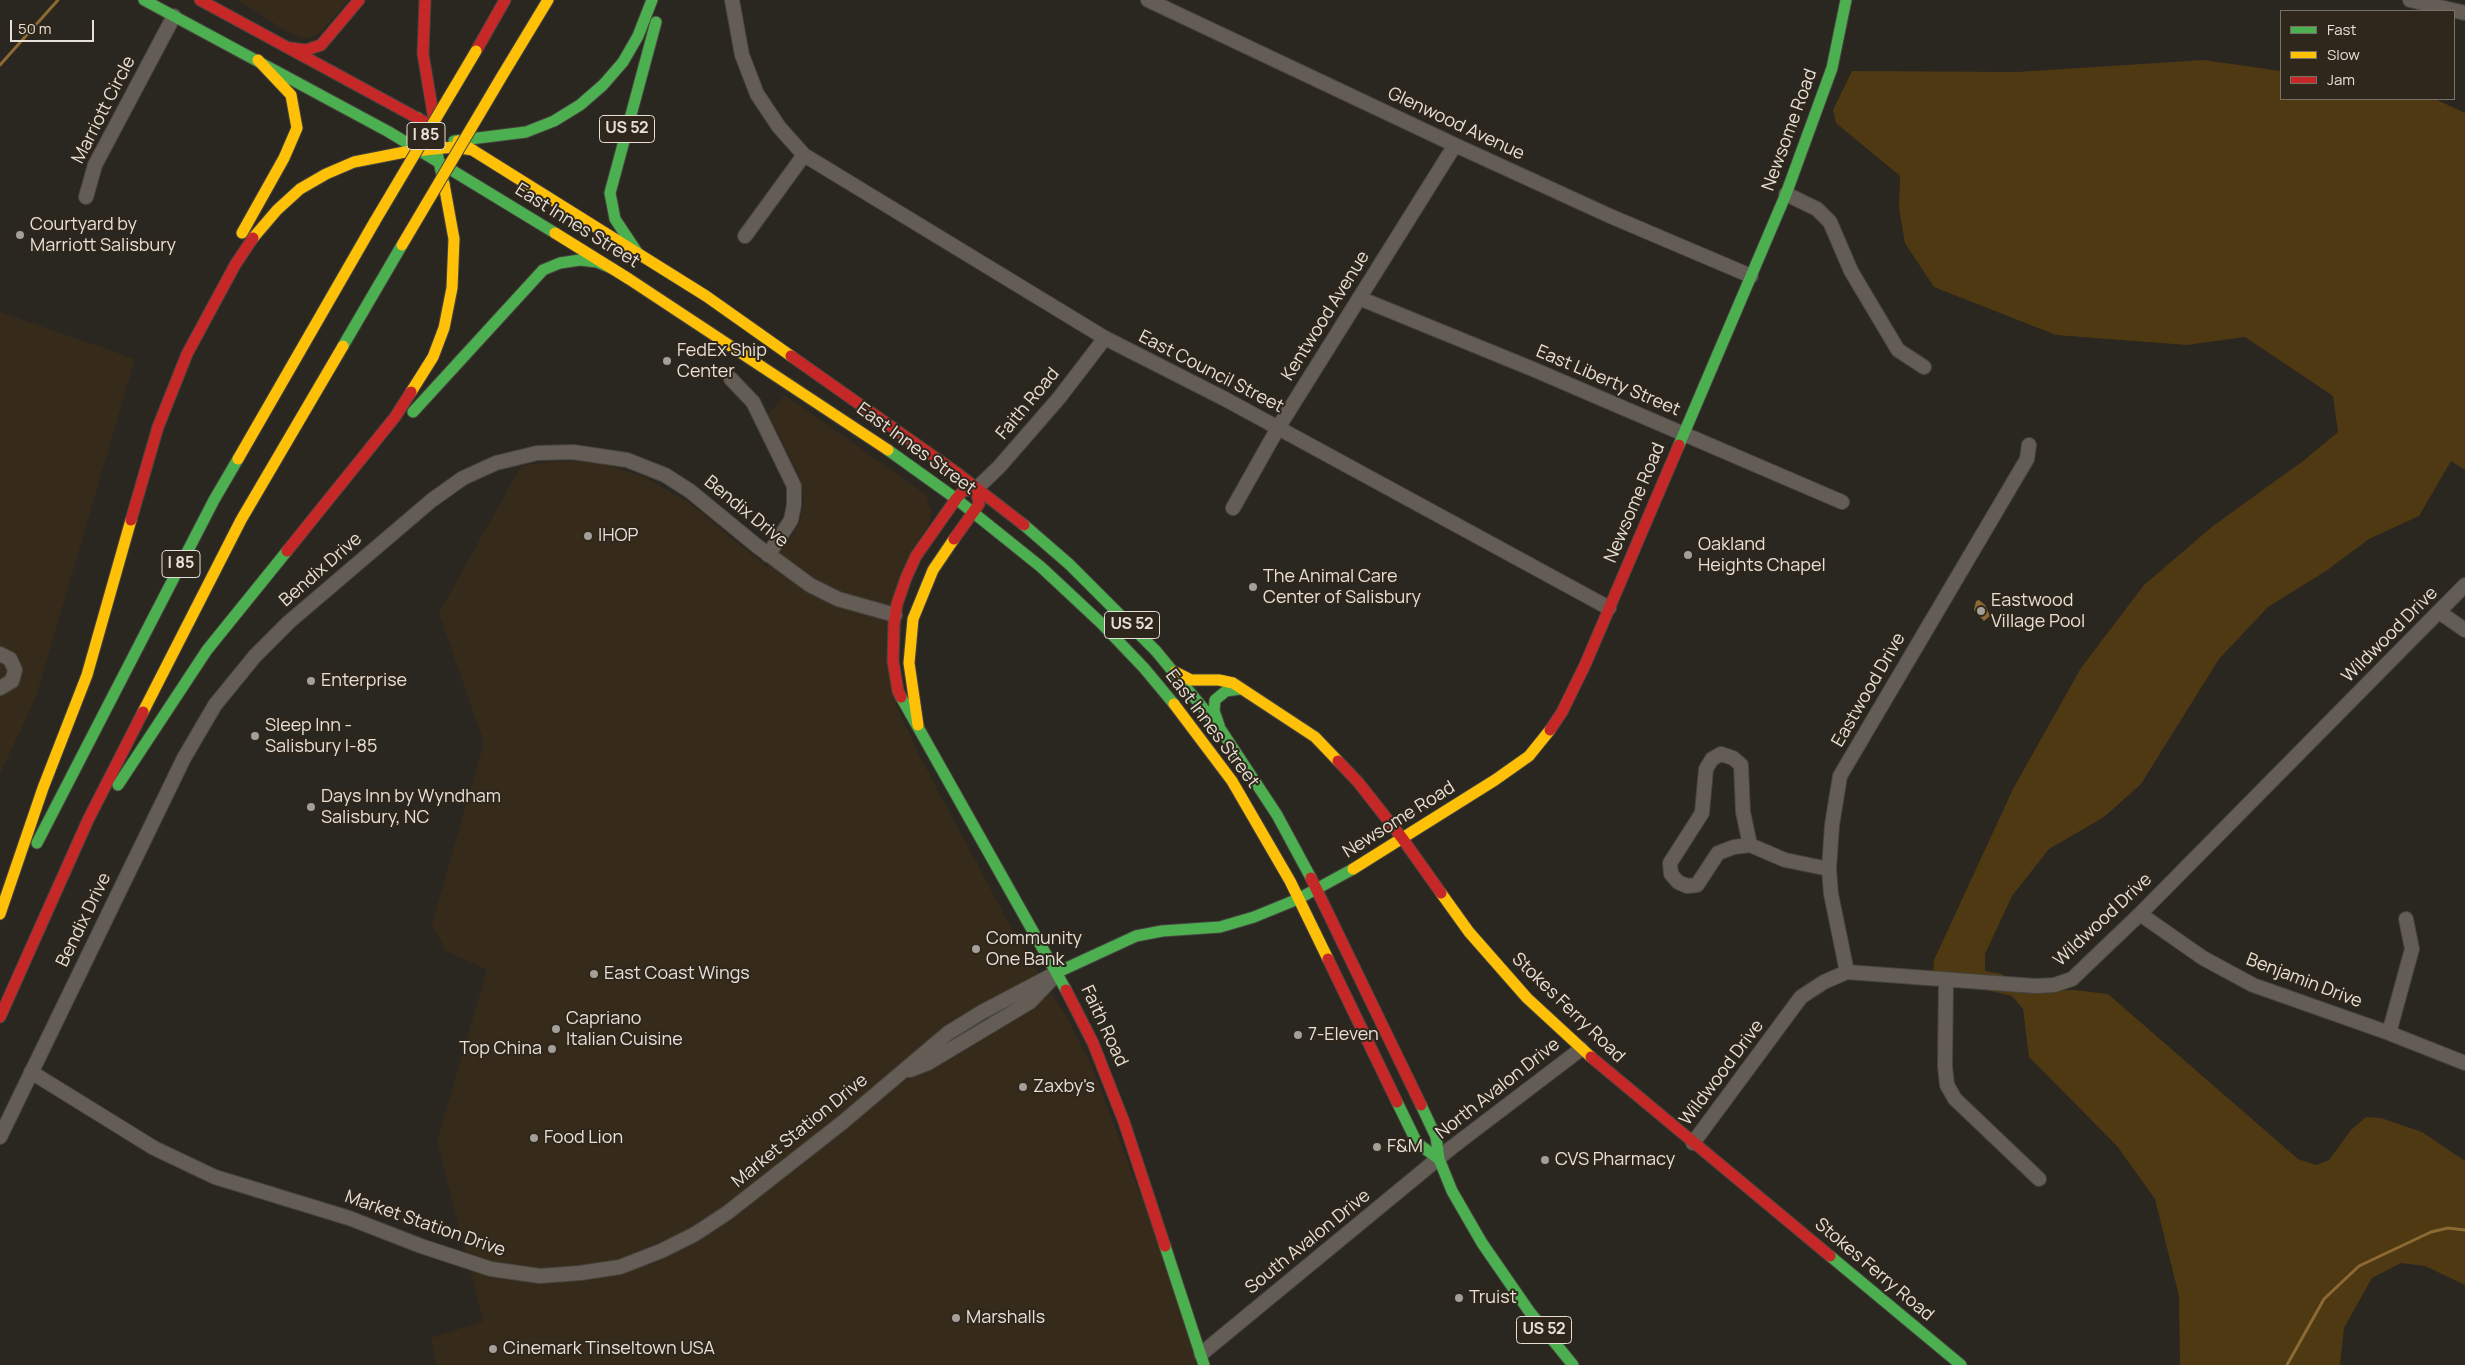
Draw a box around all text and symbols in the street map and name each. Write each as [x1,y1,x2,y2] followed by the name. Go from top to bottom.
[12,10,96,42] scale bar
[2280,10,2455,100] legend
[18,18,52,39] text: 50 m
[2327,19,2356,40] text: Fast
[2327,44,2360,65] text: Slow
[68,53,140,167] street label: Marriott Circle
[1758,66,1822,194] street label: Newsome Road
[2327,69,2355,90] text: Jam
[1384,83,1528,165] street label: Glenwood Avenue
[600,116,654,142] road number: US 52
[407,122,445,150] road number: I 85
[511,179,643,273] street label: East Innes Street
[30,214,176,256] place label: Courtyard by Marriott Salisbury
[14,229,26,241] marker: Courtyard by Marriott Salisbury
[1277,247,1375,385] street label: Kentwood Avenue
[1135,326,1287,418] street label: East Council Street
[677,340,767,382] place label: FedEx Ship Center
[1533,341,1683,421] street label: East Liberty Street
[661,355,673,367] marker: FedEx Ship Center
[992,364,1064,444] street label: Faith Road
[852,398,980,500] street label: East Innes Street
[1600,440,1670,566] street label: Newsome Road
[700,472,792,552] street label: Bendix Drive
[598,525,638,547] place label: IHOP
[275,528,367,612] street label: Bendix Drive
[582,530,594,542] marker: IHOP
[1698,534,1826,576] place label: Oakland Heights Chapel
[1682,549,1694,561] marker: Oakland Heights Chapel
[162,550,200,578] road number: I 85
[1263,566,1421,608] place label: The Animal Care Center of Salisbury
[1247,581,1259,593] marker: The Animal Care Center of Salisbury
[2338,583,2442,687] street label: Wildwood Drive
[1991,590,2085,632] place label: Eastwood Village Pool
[1975,605,1987,617] marker: Eastwood Village Pool
[1104,612,1160,638] road number: US 52
[1828,629,1910,751] street label: Eastwood Drive
[1161,666,1263,792] street label: East Innes Street
[321,670,407,692] place label: Enterprise
[305,675,317,687] marker: Enterprise
[265,715,377,758] place label: Sleep Inn - Salisbury I-85
[249,730,261,742] marker: Sleep Inn - Salisbury I-85
[1339,777,1459,863] street label: Newsome Road
[321,786,501,829] place label: Days Inn by Wyndham Salisbury, NC
[305,801,317,813] marker: Days Inn by Wyndham Salisbury, NC
[52,869,116,971] street label: Bendix Drive
[2049,869,2157,971] street label: Wildwood Drive
[986,928,1082,971] place label: Community One Bank
[970,943,982,955] marker: Community One Bank
[1507,949,1629,1067] street label: Stokes Ferry Road
[2243,949,2365,1013] street label: Benjamin Drive
[604,963,750,985] place label: East Coast Wings
[588,968,600,980] marker: East Coast Wings
[1076,982,1132,1070] street label: Faith Road
[566,1008,683,1050] place label: Capriano Italian Cuisine
[1675,1016,1769,1130] street label: Wildwood Drive
[550,1023,562,1035] marker: Capriano Italian Cuisine
[1308,1024,1379,1046] place label: 7-Eleven
[1292,1029,1304,1041] marker: 7-Eleven
[1432,1034,1564,1144] street label: North Avalon Drive
[459,1038,542,1060] place label: Top China
[546,1043,558,1055] marker: Top China
[728,1070,872,1192] street label: Market Station Drive
[1033,1076,1095,1098] place label: Zaxby's
[1017,1081,1029,1093] marker: Zaxby's
[544,1127,623,1149] place label: Food Lion
[528,1132,540,1144] marker: Food Lion
[1387,1136,1423,1158] place label: F&M
[1371,1141,1383,1153] marker: F&M
[1555,1149,1675,1171] place label: CVS Pharmacy
[1539,1154,1551,1166] marker: CVS Pharmacy
[1241,1185,1375,1299] street label: South Avalon Drive
[342,1186,508,1262] street label: Market Station Drive
[1810,1214,1938,1326] street label: Stokes Ferry Road
[1469,1287,1517,1309] place label: Truist
[1453,1292,1465,1304] marker: Truist
[966,1307,1045,1329] place label: Marshalls
[950,1312,962,1324] marker: Marshalls
[1516,1316,1572,1344] road number: US 52
[503,1338,715,1360] place label: Cinemark Tinseltown USA
[487,1343,499,1355] marker: Cinemark Tinseltown USA

